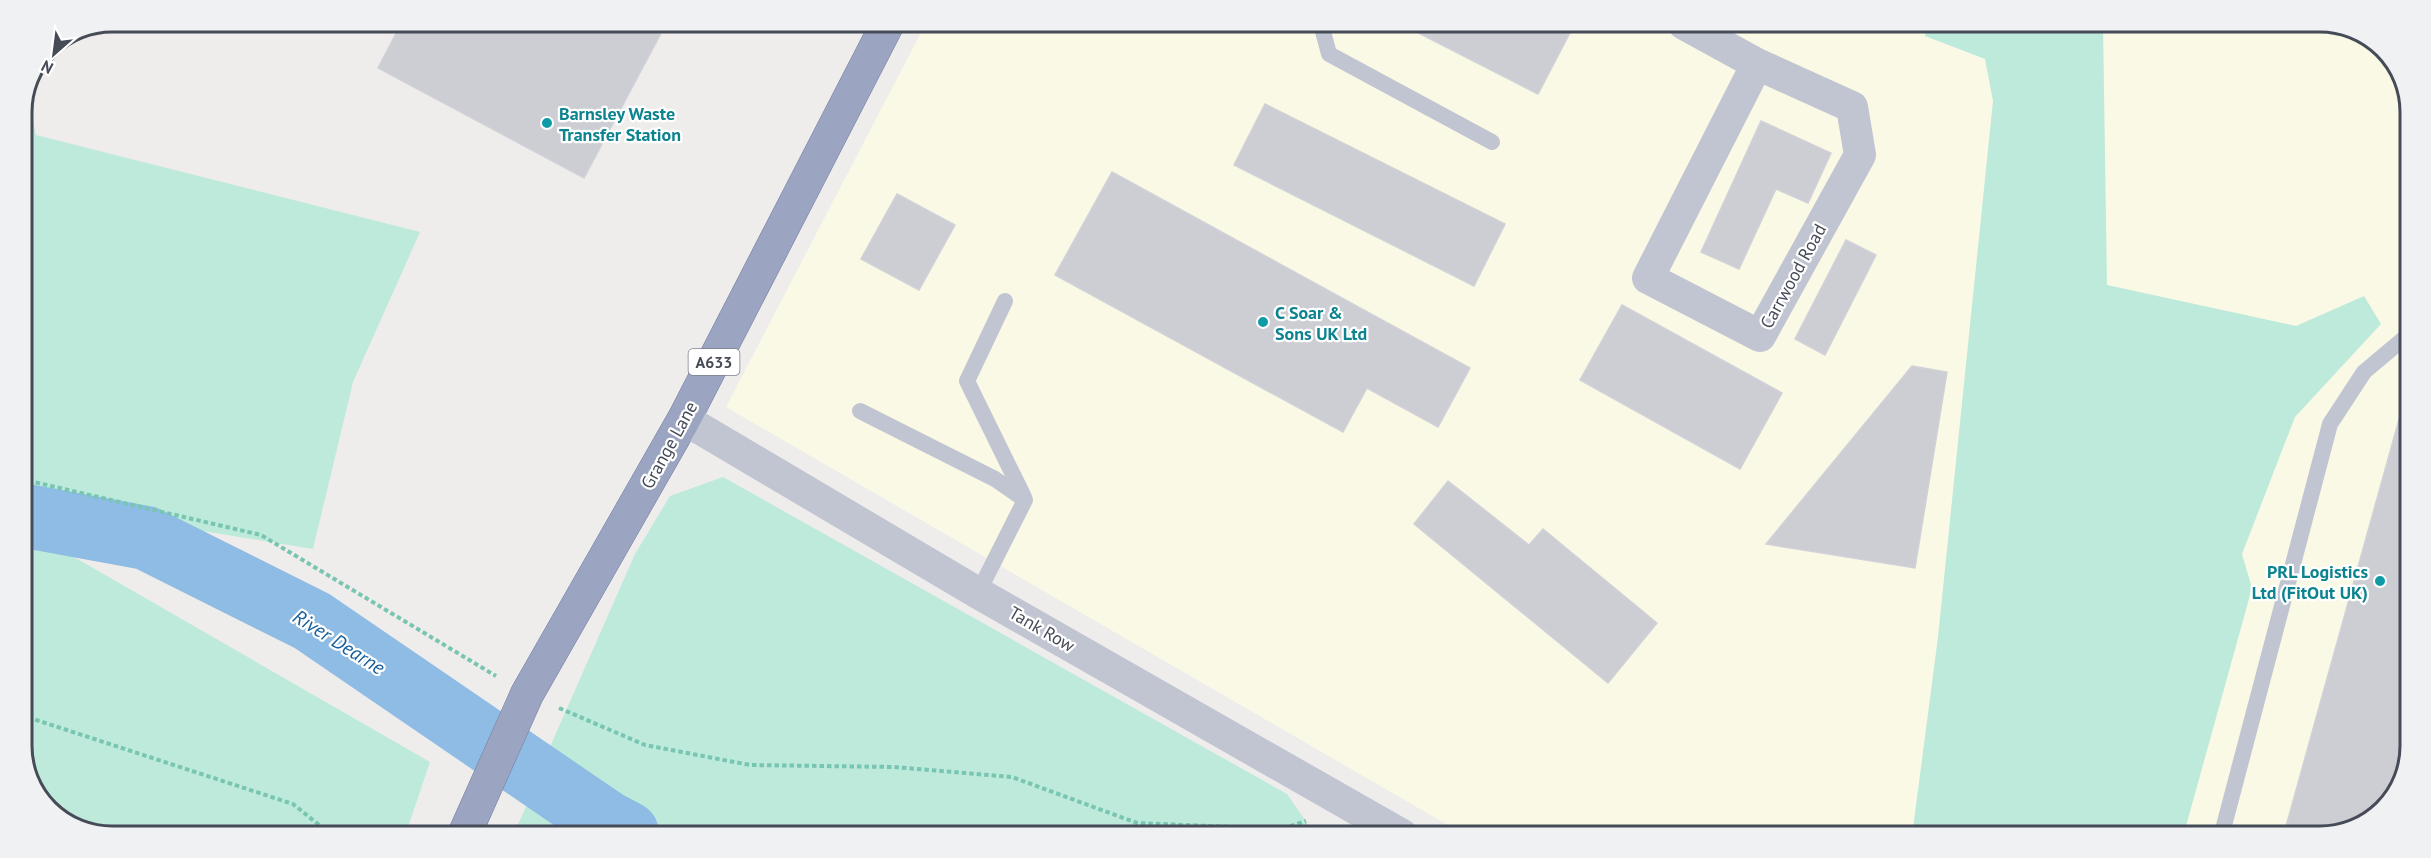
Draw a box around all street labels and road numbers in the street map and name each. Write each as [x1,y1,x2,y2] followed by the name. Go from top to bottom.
[1755,220,1831,332] street label: Carrwood Road
[688,349,740,375] road number: A633
[636,397,702,493] street label: Grange Lane
[1005,601,1080,657] street label: Tank Row

